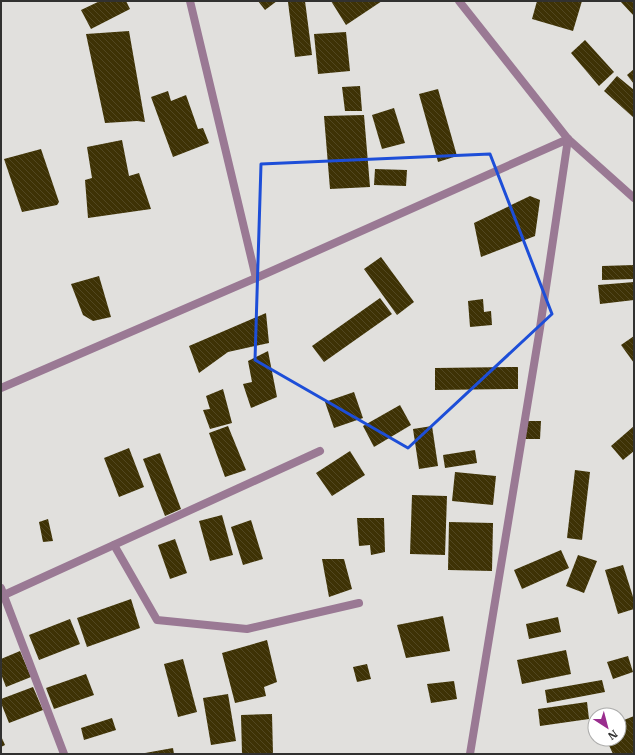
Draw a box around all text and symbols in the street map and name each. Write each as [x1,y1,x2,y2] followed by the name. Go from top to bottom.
[587,707,627,747] north arrow
[605,727,621,743] text: N

